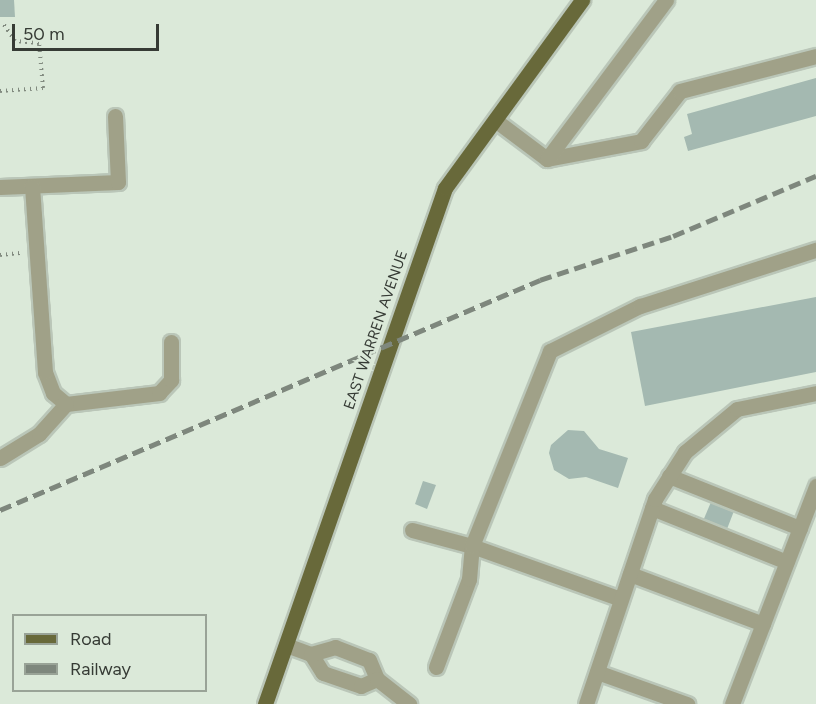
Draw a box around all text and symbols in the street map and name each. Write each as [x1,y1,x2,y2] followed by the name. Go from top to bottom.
[15,12,162,50] scale bar
[23,23,65,45] text: 50 m
[340,248,412,412] street label: EAST WARREN AVENUE
[12,614,207,692] legend
[70,628,111,650] text: Road
[70,658,131,680] text: Railway

